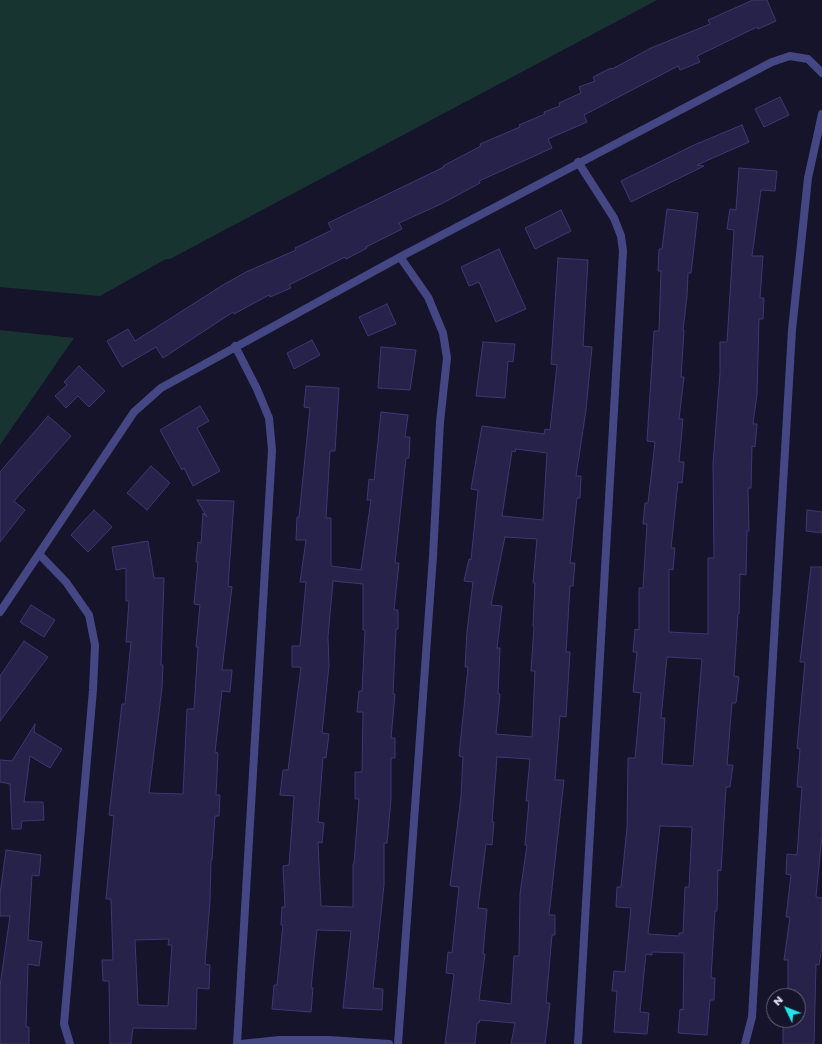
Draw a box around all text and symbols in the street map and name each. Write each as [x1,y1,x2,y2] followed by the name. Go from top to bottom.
[766,988,806,1028] north arrow
[769,992,787,1009] text: N

